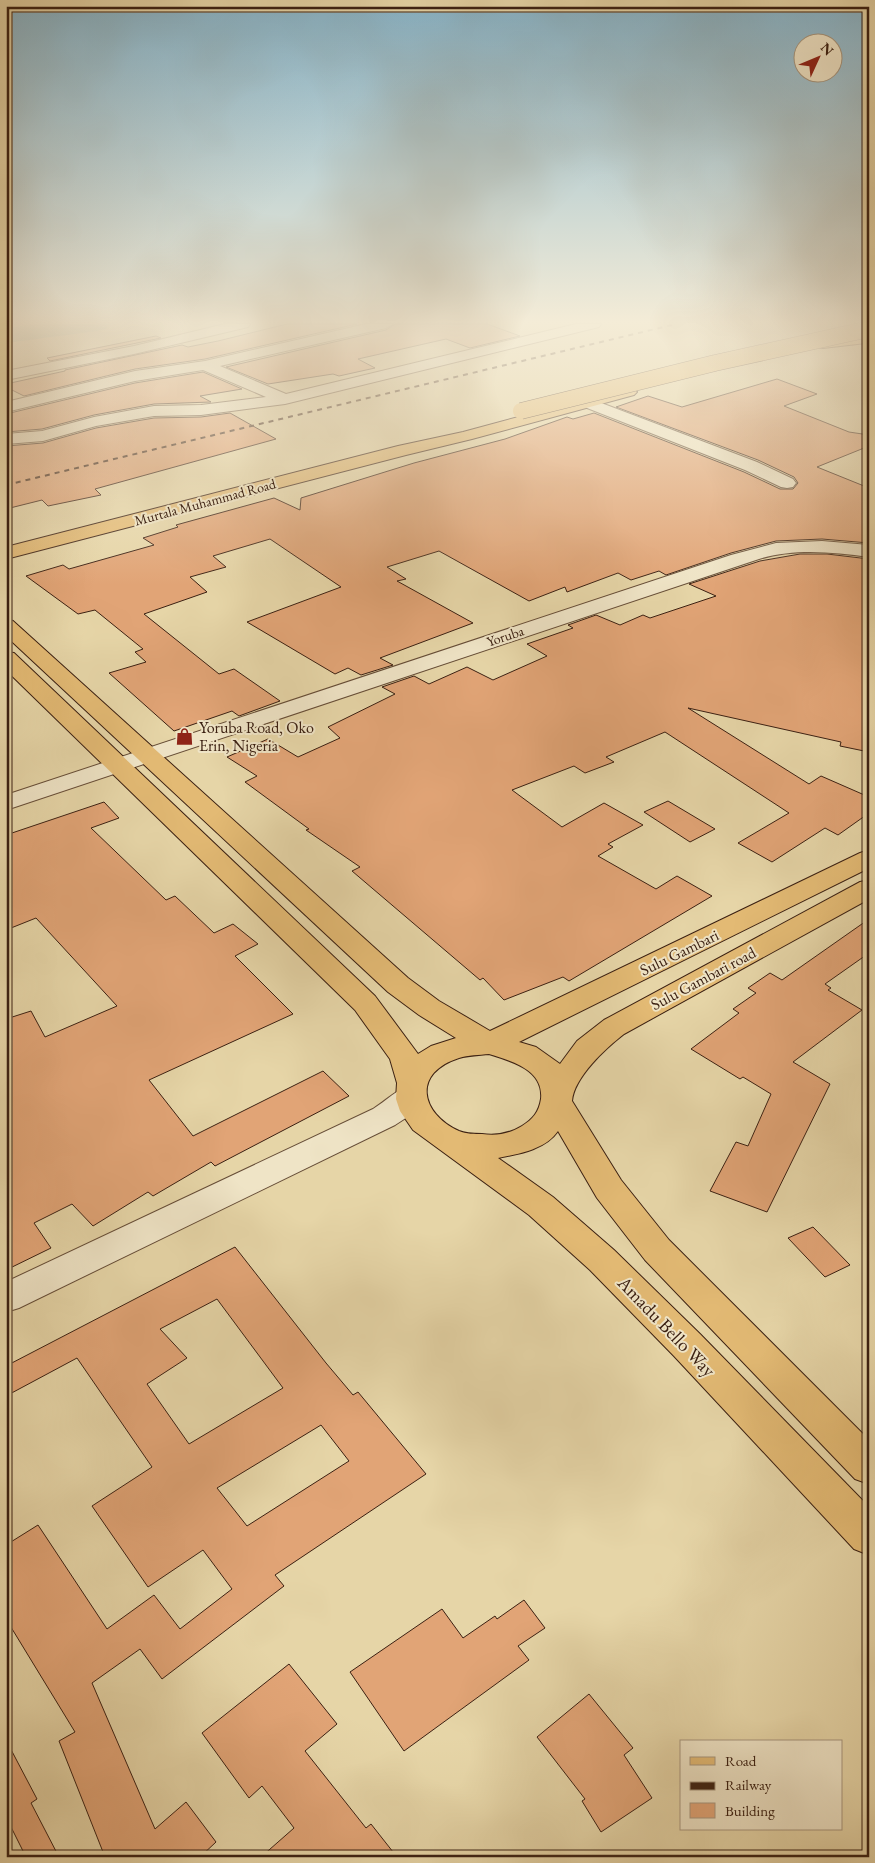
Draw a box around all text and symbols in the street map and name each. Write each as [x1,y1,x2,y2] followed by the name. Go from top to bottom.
[792,32,842,82] north arrow
[817,39,838,60] text: N
[132,474,279,530] street label: Murtala Muhammad Road
[484,621,526,650] street label: Yoruba
[199,717,314,756] place label: Yoruba Road, Oko Erin, Nigeria
[175,726,195,746] shop icon: Yoruba Road, Oko Erin, Nigeria
[636,924,722,981] street label: Sulu Gambari
[647,942,760,1015] street label: Sulu Gambari road
[611,1270,722,1383] street label: Amadu Bello Way
[680,1740,842,1830] legend
[725,1751,757,1770] text: Road
[725,1775,772,1794] text: Railway
[725,1801,775,1820] text: Building

